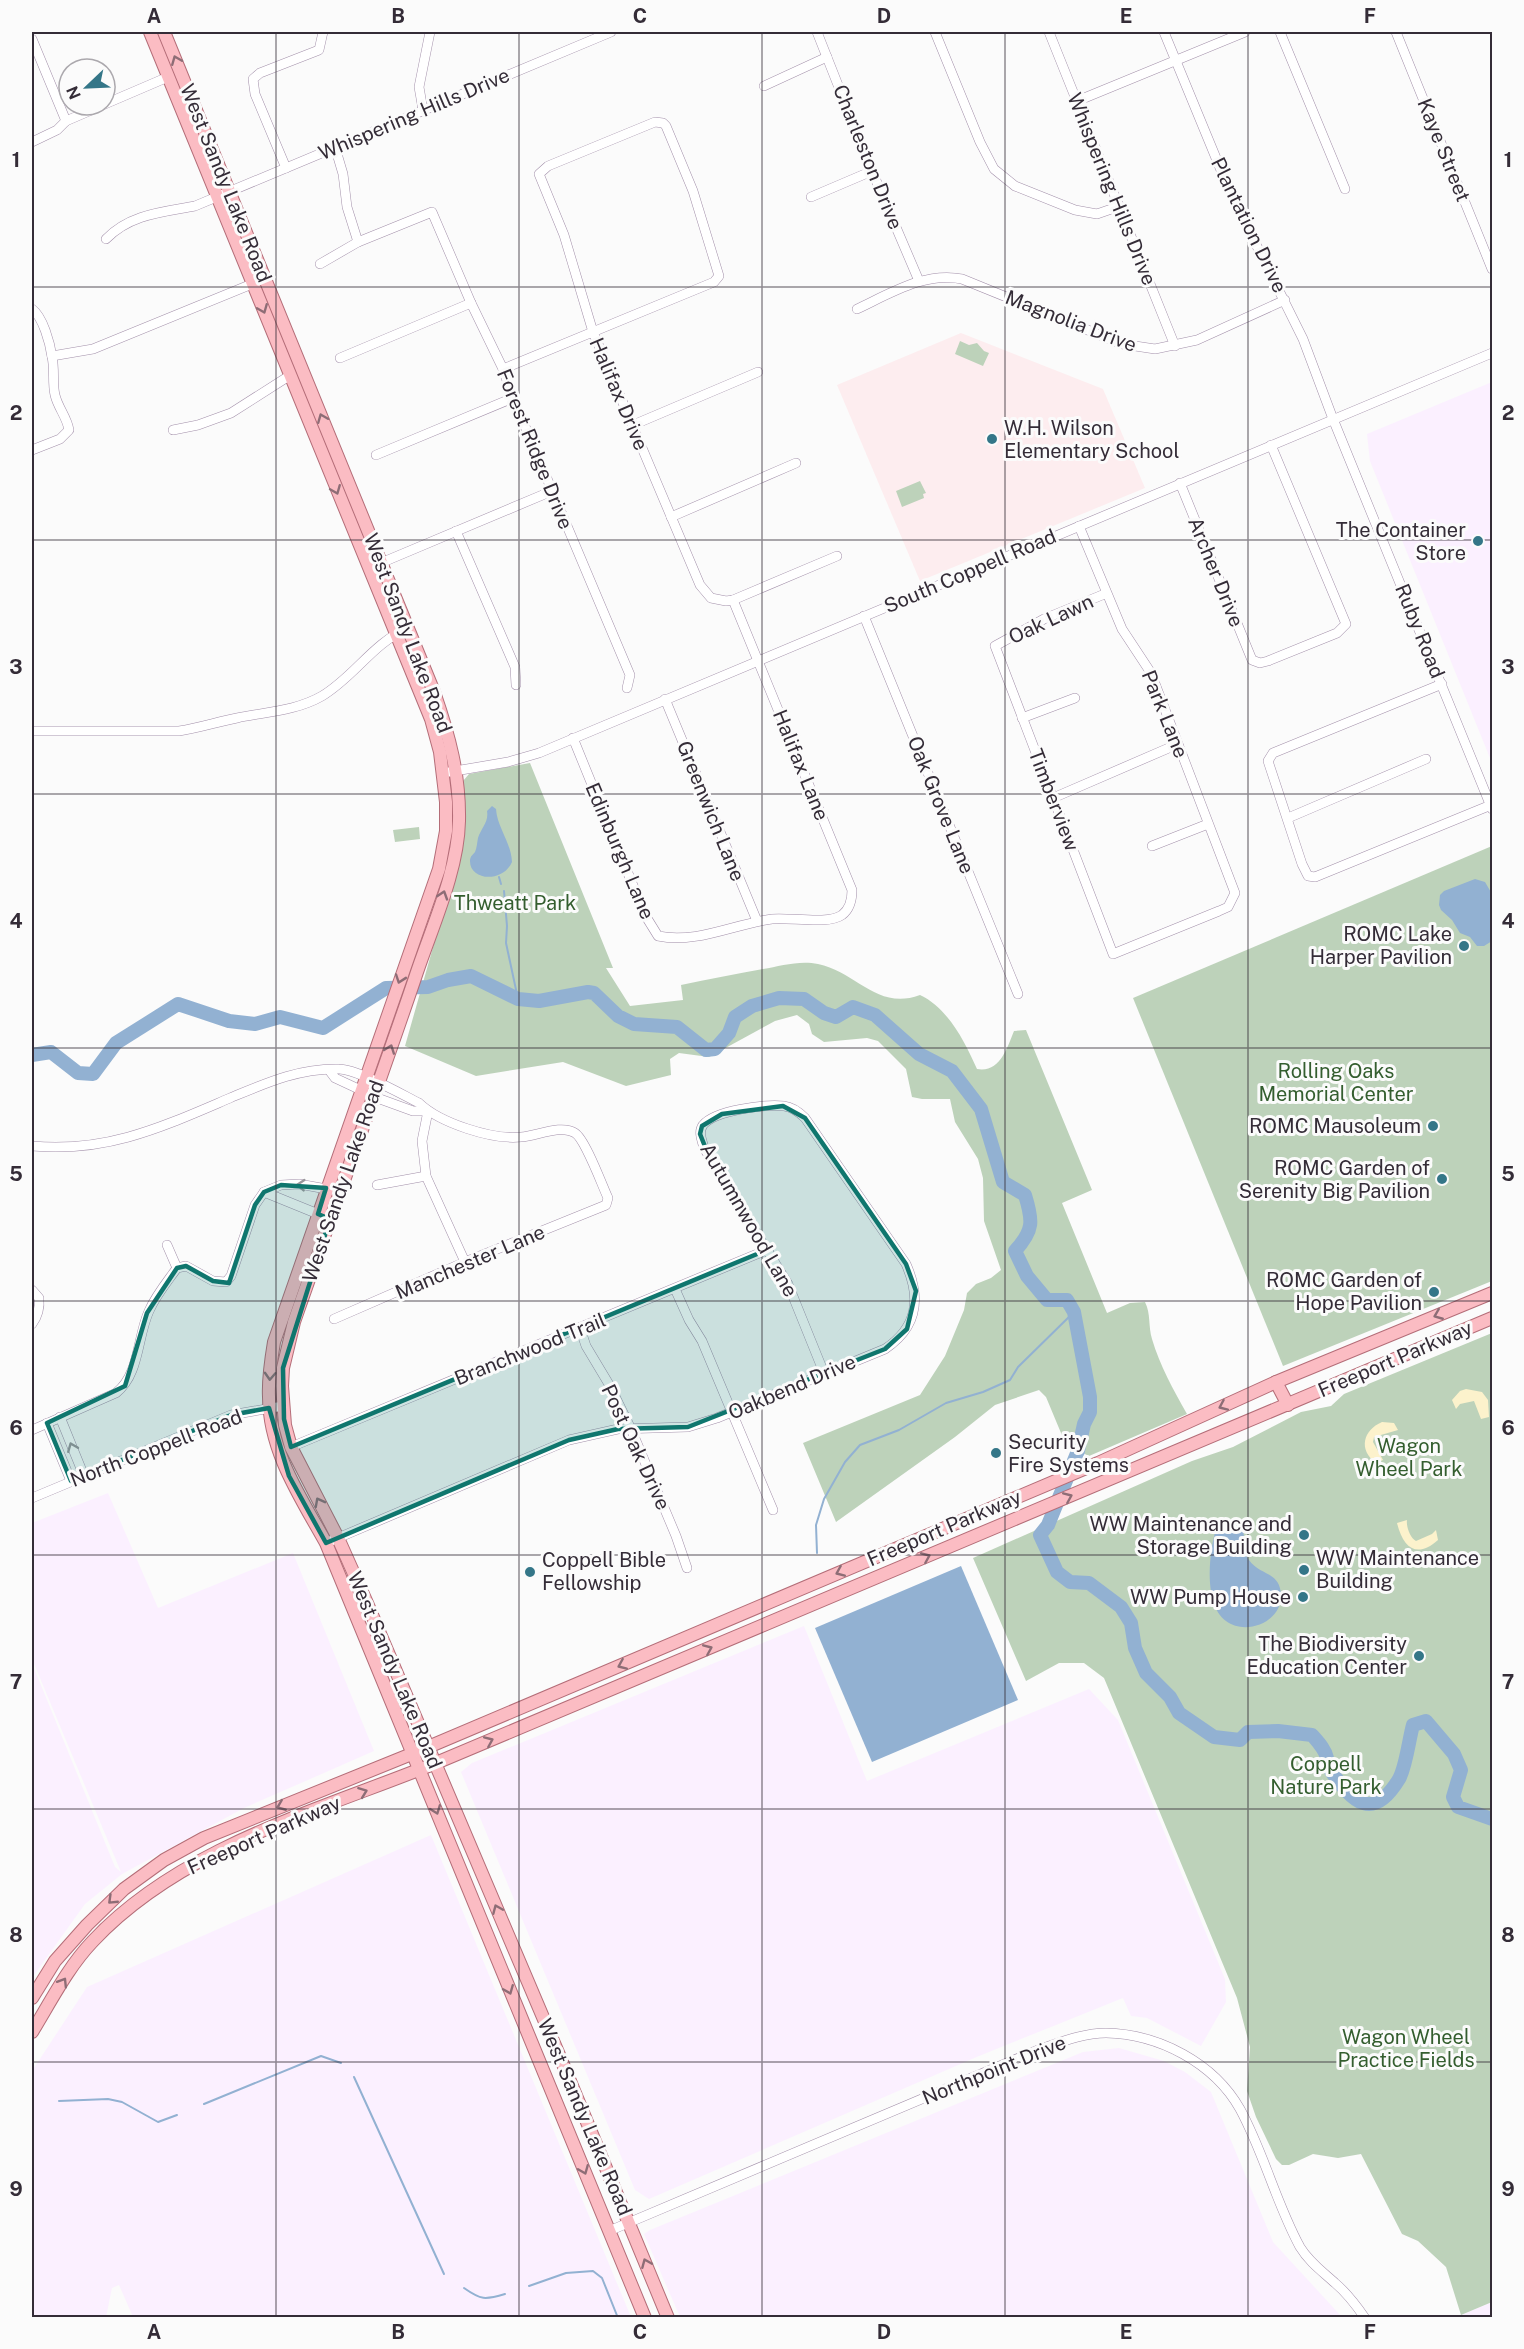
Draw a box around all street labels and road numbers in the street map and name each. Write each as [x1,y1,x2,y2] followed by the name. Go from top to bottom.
[315,63,513,165] street label: Whispering Hills Drive
[175,80,277,286] street label: West Sandy Lake Road
[828,81,908,233] street label: Charleston Drive
[1062,89,1162,289] street label: Whispering Hills Drive
[1412,95,1476,205] street label: Kaye Street
[1206,153,1292,297] street label: Plantation Drive
[1002,285,1140,357] street label: Magnolia Drive
[584,334,654,454] street label: Halifax Drive
[492,365,578,533] street label: Forest Ridge Drive
[1183,514,1249,630] street label: Archer Drive
[880,524,1060,618] street label: South Coppell Road
[359,530,457,736] street label: West Sandy Lake Road
[1390,580,1450,682] street label: Ruby Road
[1005,589,1097,649] street label: Oak Lawn
[1137,667,1193,761] street label: Park Lane
[768,706,834,824] street label: Halifax Lane
[902,733,980,877] street label: Oak Grove Lane
[672,737,750,885] street label: Greenwich Lane
[1024,746,1085,855] street label: Timberview
[580,779,660,923] street label: Edinburgh Lane
[297,1077,389,1285] street label: West Sandy Lake Road
[695,1139,803,1301] street label: Autumnwood Lane
[392,1220,548,1304] street label: Manchester Lane
[451,1308,609,1390] street label: Branchwood Trail
[1314,1316,1476,1402] street label: Freeport Parkway
[725,1349,859,1425] street label: Oakbend Drive
[596,1380,676,1514] street label: Post Oak Drive
[67,1404,245,1492] street label: North Coppell Road
[863,1485,1025,1571] street label: Freeport Parkway
[343,1568,447,1772] street label: West Sandy Lake Road
[184,1790,345,1880] street label: Freeport Parkway
[533,2015,637,2219] street label: West Sandy Lake Road
[919,2030,1069,2110] street label: Northpoint Drive

